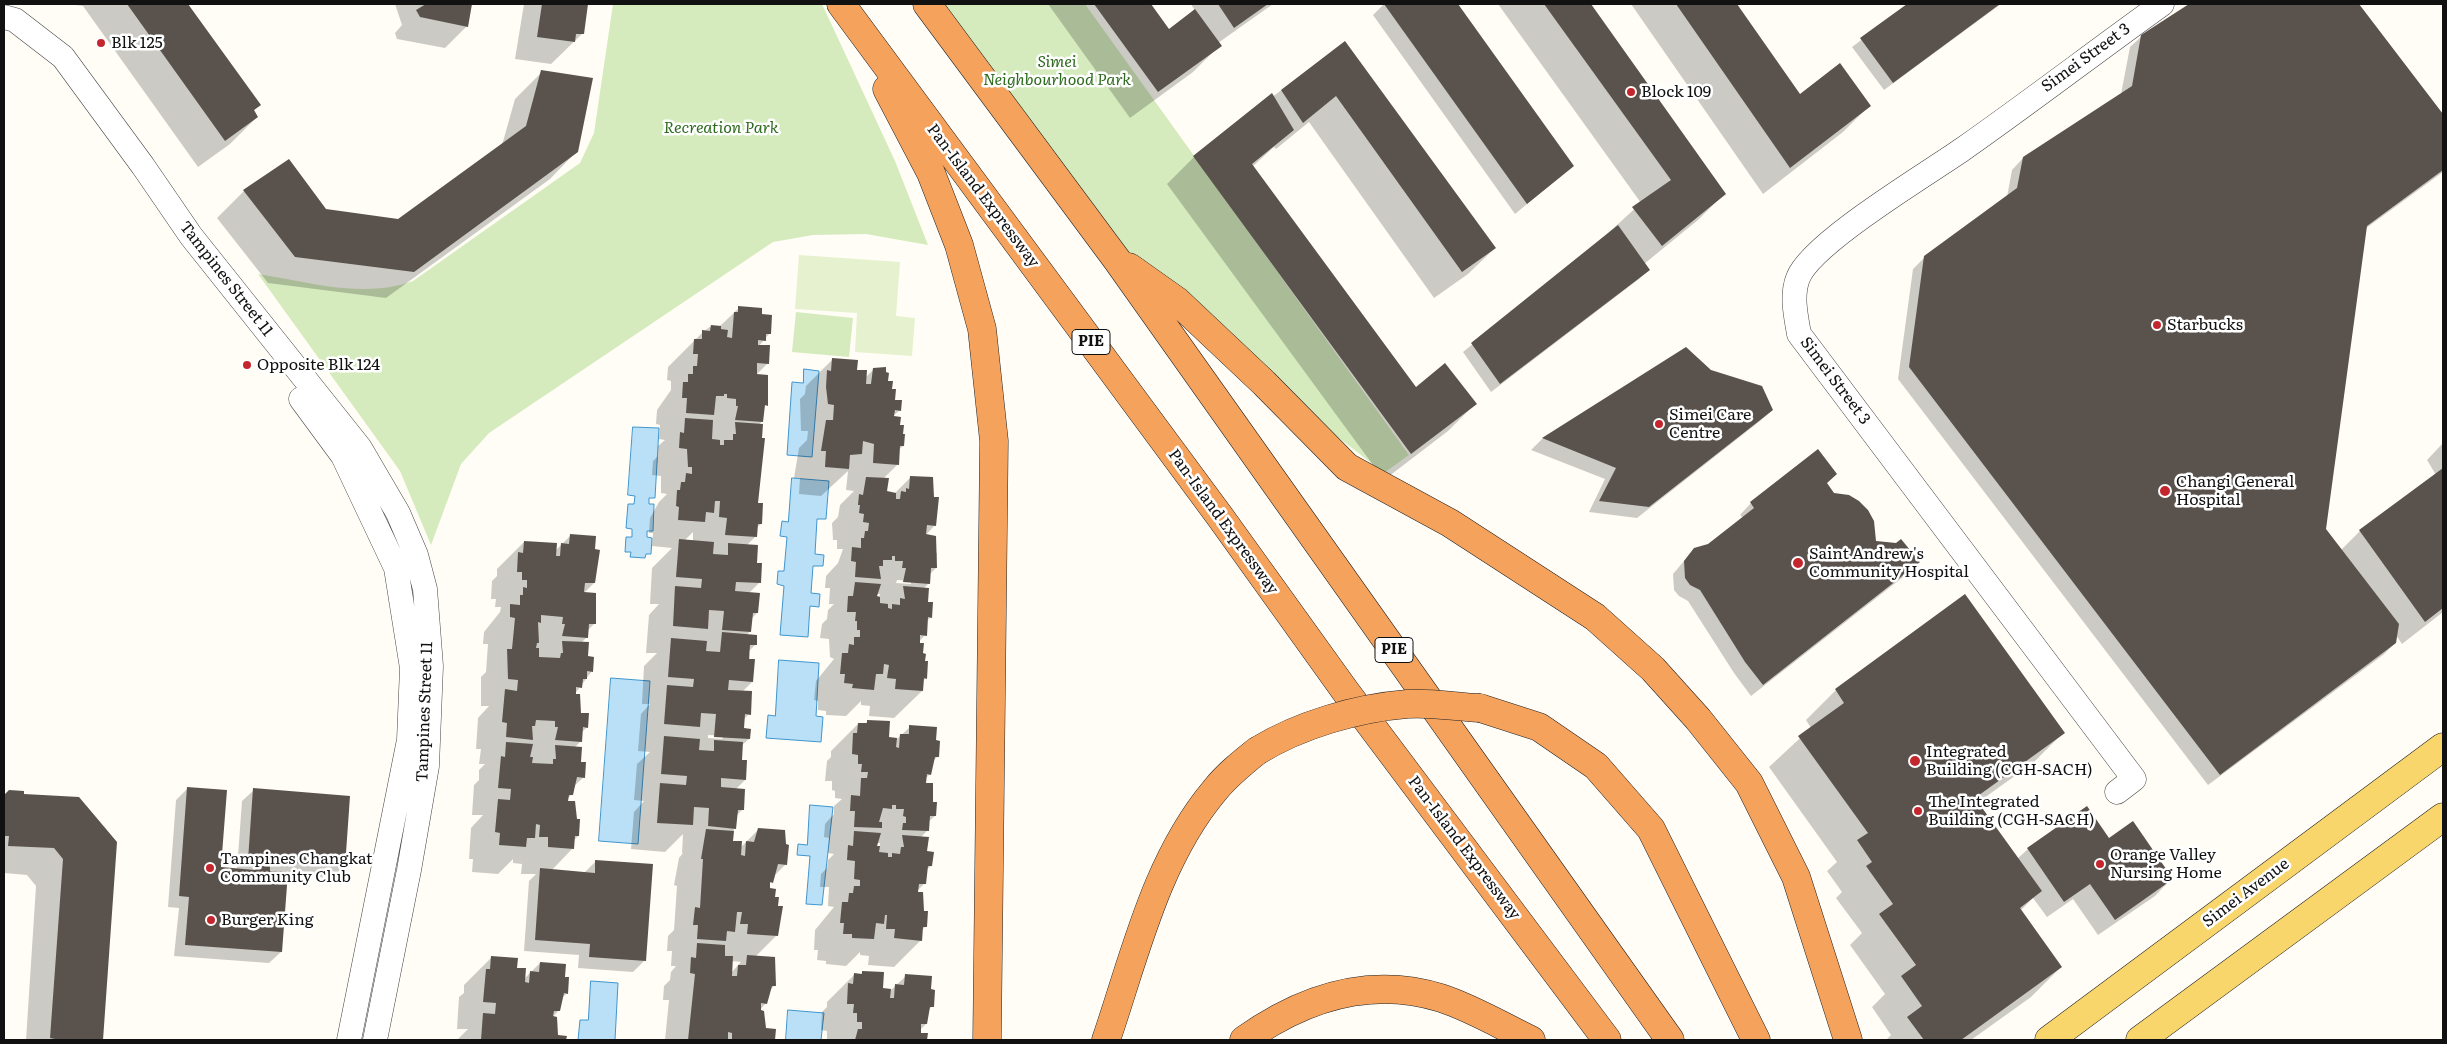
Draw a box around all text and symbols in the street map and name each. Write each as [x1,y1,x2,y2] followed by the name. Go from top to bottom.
[2038,19,2134,97] street label: Simei Street 3
[111,33,163,53] place label: Blk 125
[95,37,107,49] marker: Blk 125
[983,52,1131,90] park label: Simei Neighbourhood Park
[1641,82,1711,102] place label: Block 109
[1625,86,1637,98] marker: Block 109
[664,118,778,138] park label: Recreation Park
[923,120,1043,272] street label: Pan-Island Expressway
[175,218,277,340] street label: Tampines Street 11
[2167,315,2243,335] place label: Starbucks
[2151,319,2163,331] marker: Starbucks
[1072,330,1110,354] road number: PIE
[1796,333,1874,429] street label: Simei Street 3
[257,355,380,375] place label: Opposite Blk 124
[241,359,253,371] marker: Opposite Blk 124
[1669,405,1751,443] place label: Simei Care Centre
[1653,418,1665,430] marker: Simei Care Centre
[1164,446,1282,598] street label: Pan-Island Expressway
[2176,472,2294,510] place label: Changi General Hospital
[2158,484,2172,498] marker: Changi General Hospital
[1809,544,1969,582] place label: Saint Andrew's Community Hospital
[1791,556,1805,570] marker: Saint Andrew's Community Hospital
[1375,638,1413,662] road number: PIE
[413,641,437,783] street label: Tampines Street 11
[1926,742,2093,780] place label: Integrated Building (CGH-SACH)
[1908,754,1922,768] marker: Integrated Building (CGH-SACH)
[1404,772,1524,924] street label: Pan-Island Expressway
[1928,792,2095,830] place label: The Integrated Building (CGH-SACH)
[1912,805,1924,817] marker: The Integrated Building (CGH-SACH)
[2110,845,2222,883] place label: Orange Valley Nursing Home
[220,849,372,887] place label: Tampines Changkat Community Club
[2199,854,2293,932] street label: Simei Avenue
[2094,858,2106,870] marker: Orange Valley Nursing Home
[204,862,216,874] marker: Tampines Changkat Community Club
[221,910,314,930] place label: Burger King
[205,914,217,926] marker: Burger King

